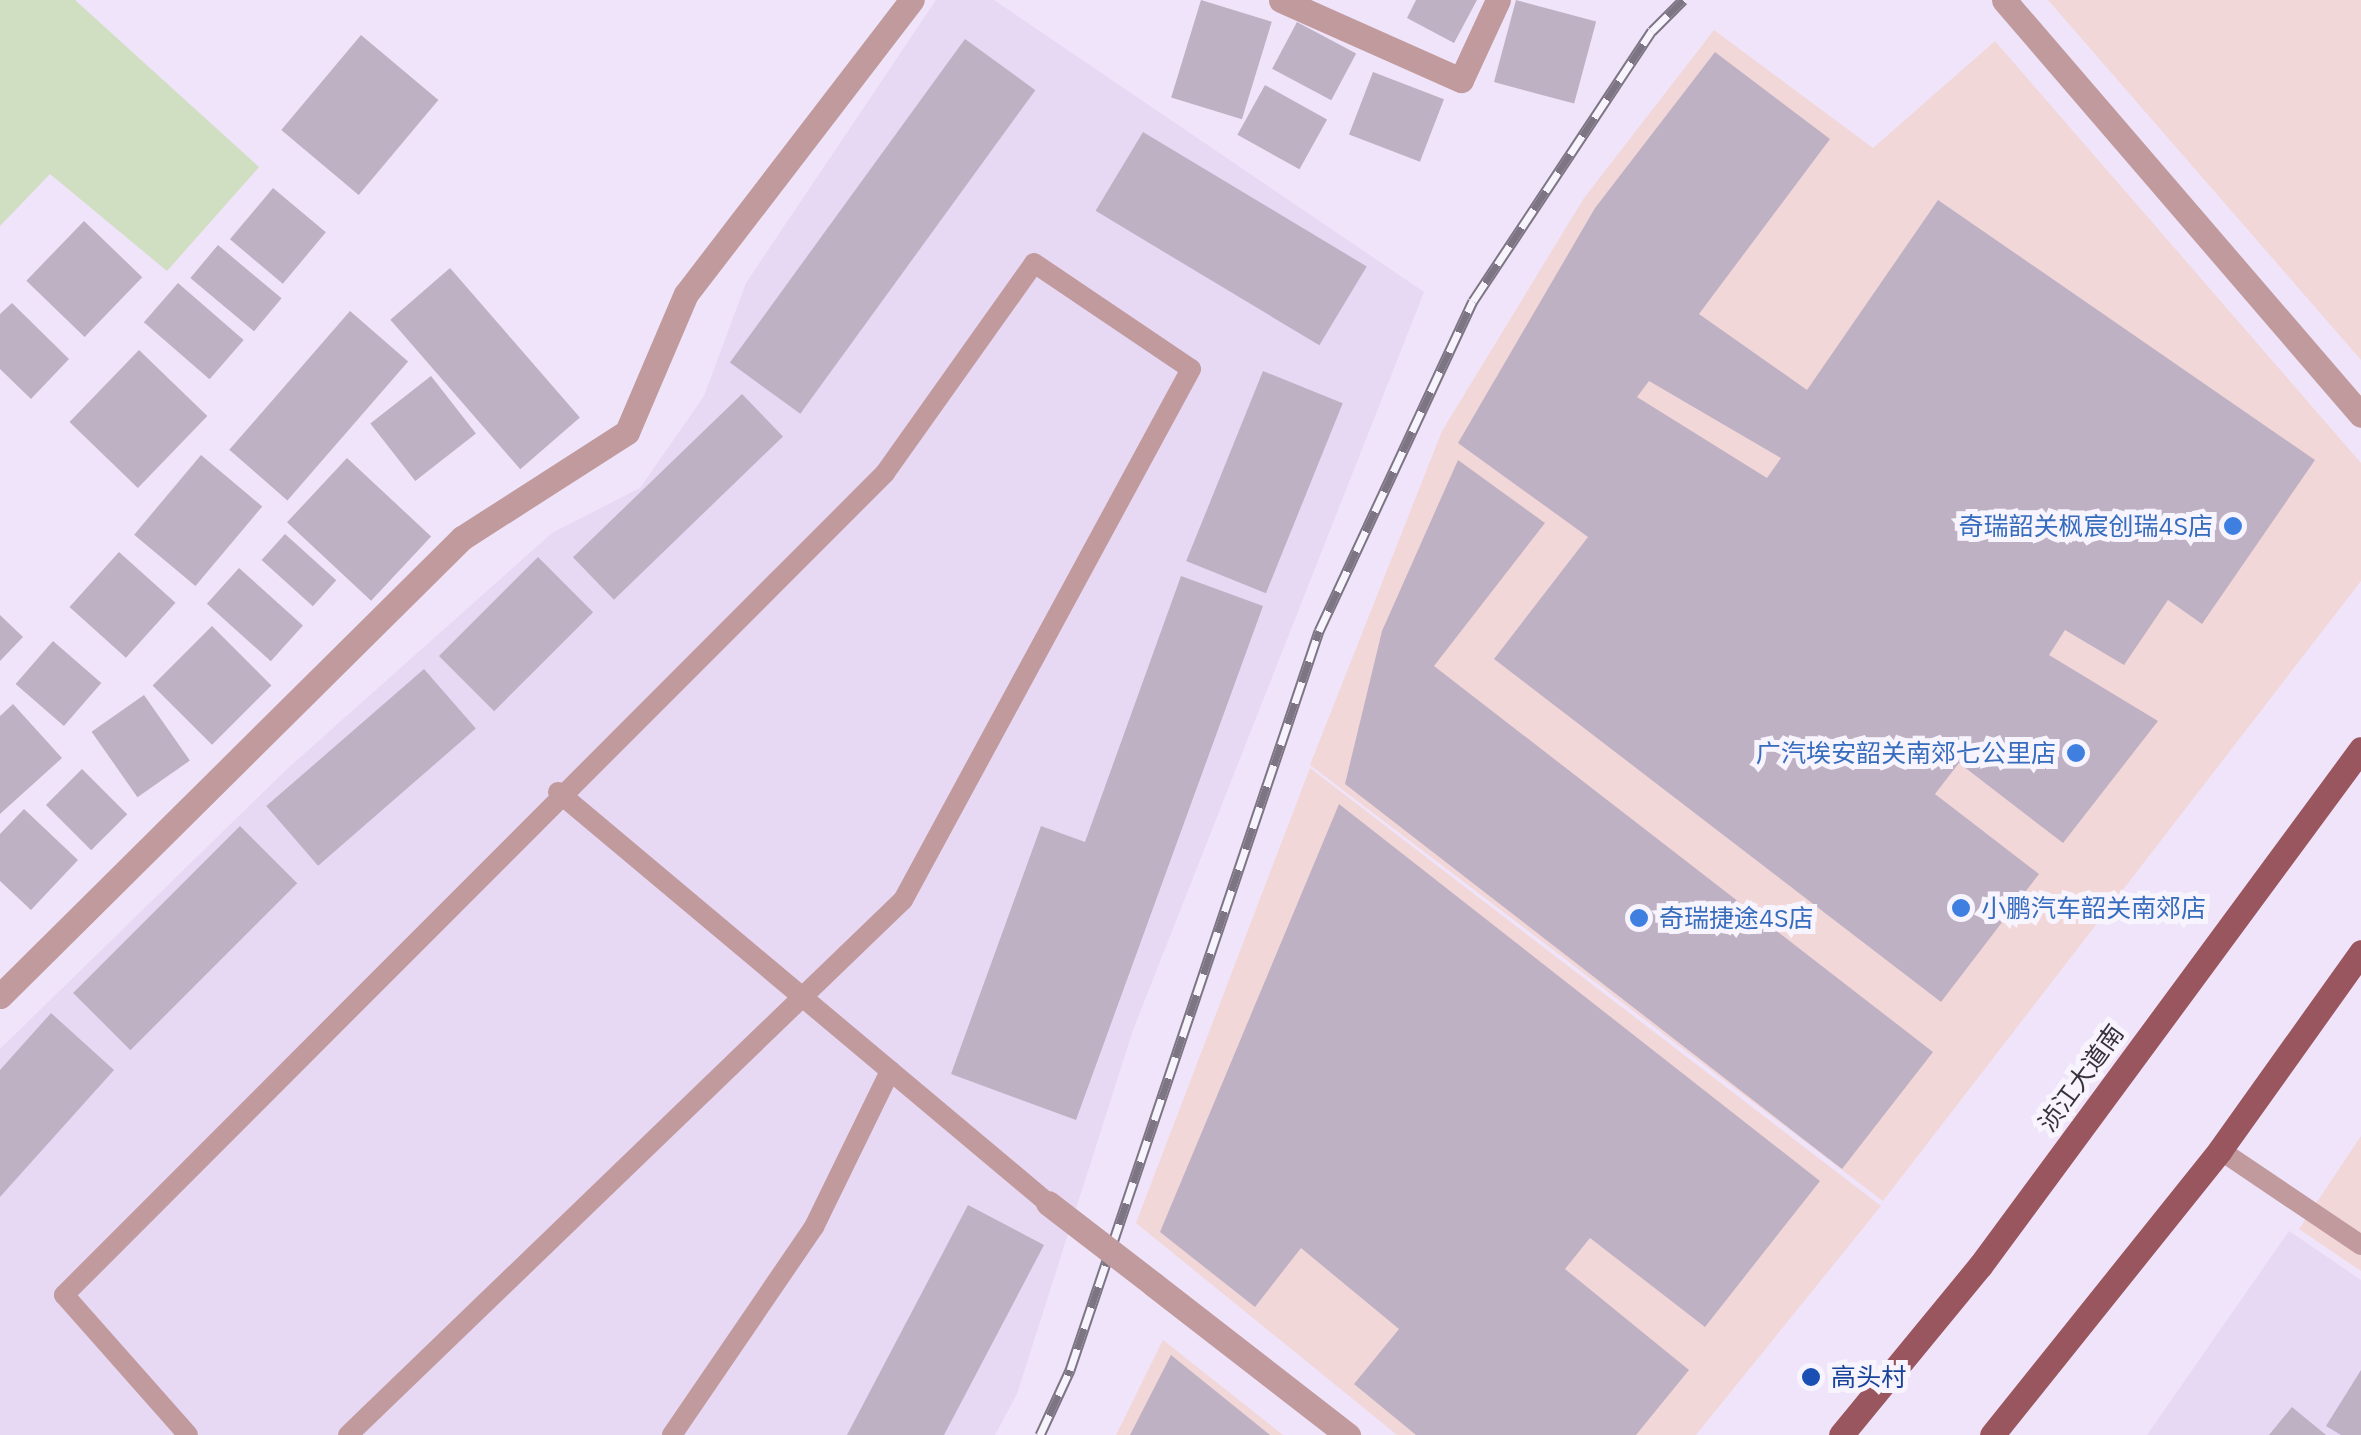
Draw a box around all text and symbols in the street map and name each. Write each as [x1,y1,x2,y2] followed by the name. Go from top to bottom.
[1958,511,2213,541] place label: 奇瑞韶关枫宸创瑞4S店
[2222,515,2244,537] marker: 奇瑞韶关枫宸创瑞4S店
[1756,738,2056,768] place label: 广汽埃安韶关南郊七公里店
[2065,742,2087,764] marker: 广汽埃安韶关南郊七公里店
[1981,893,2206,923] place label: 小鹏汽车韶关南郊店
[1950,897,1972,919] marker: 小鹏汽车韶关南郊店
[1659,903,1814,933] place label: 奇瑞捷途4S店
[1628,907,1650,929] marker: 奇瑞捷途4S店
[2032,1019,2130,1137] street label: 浈江大道南
[1831,1362,1906,1392] place label: 高头村
[1800,1366,1822,1388] marker: 高头村

